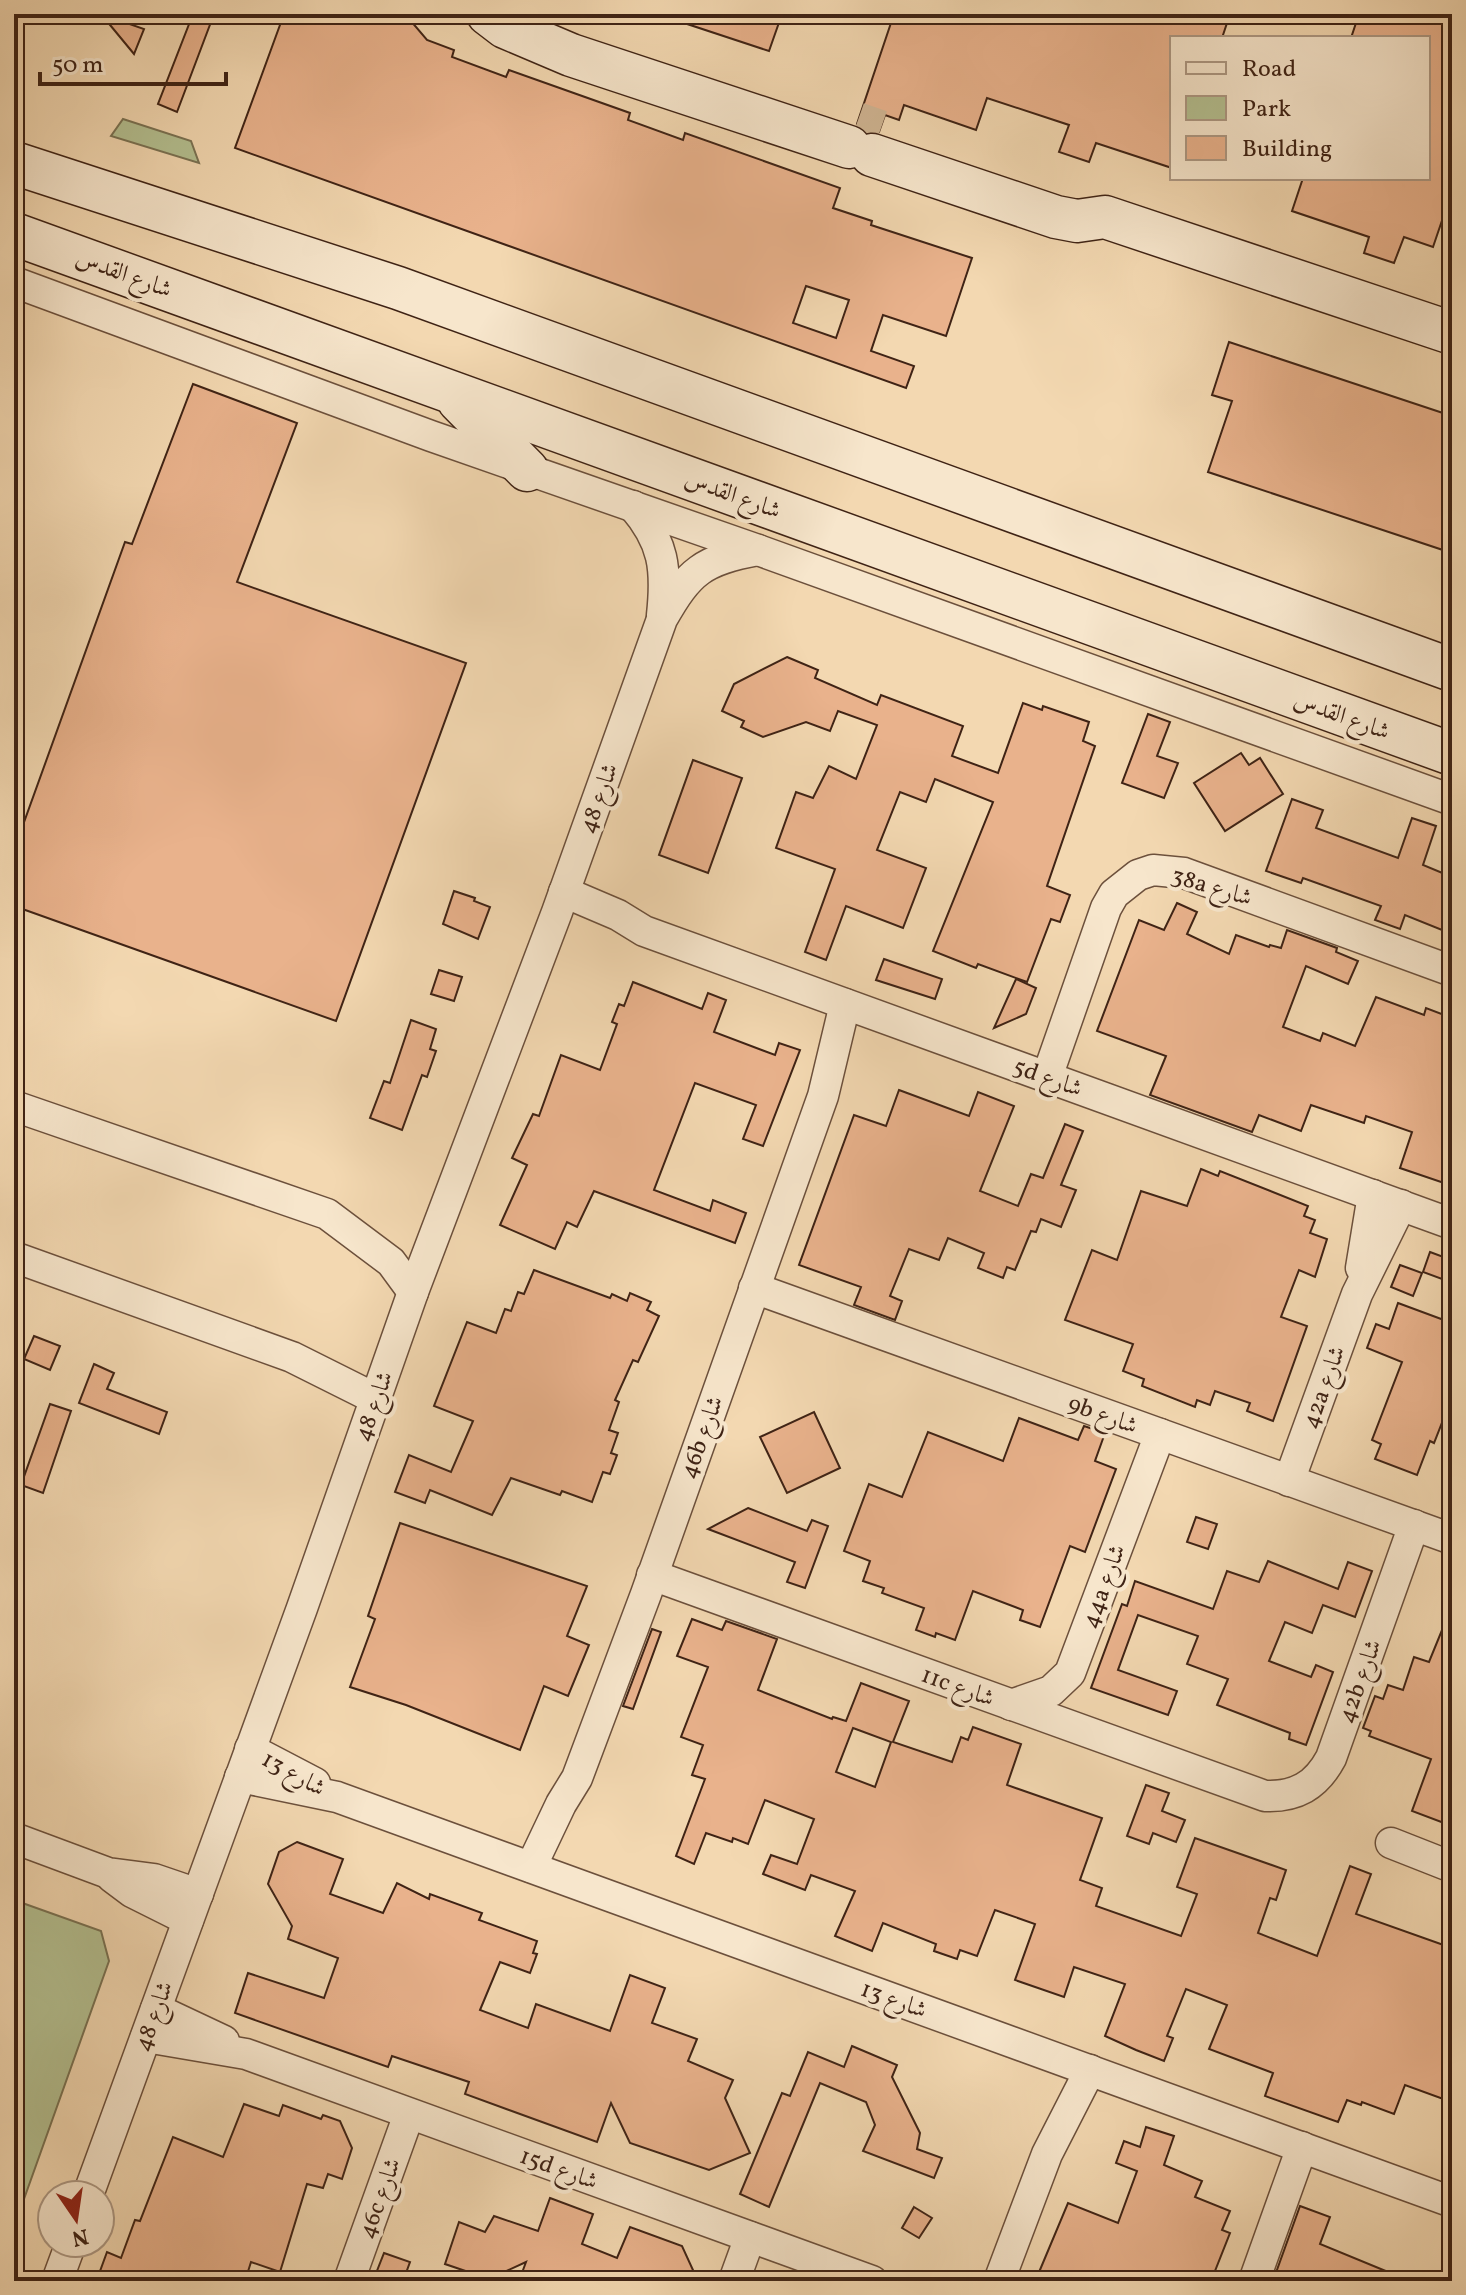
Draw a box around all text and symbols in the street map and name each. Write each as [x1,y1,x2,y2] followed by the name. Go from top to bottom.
[40,36,226,86] scale bar
[1170,36,1430,180] legend
[52,49,104,83] text: 50 m
[1242,53,1296,87] text: Road
[1242,93,1291,127] text: Park
[1242,133,1332,167] text: Building
[70,242,176,309] street label: شارع القدس
[679,463,785,530] street label: شارع القدس
[1288,684,1394,751] street label: شارع القدس
[572,759,629,839] street label: شارع 48
[1166,860,1256,917] street label: 38a شارع
[1008,1051,1087,1108] street label: 5d شارع
[1294,1342,1356,1434] street label: 42a شارع
[347,1367,404,1447] street label: شارع 48
[1062,1388,1142,1445] street label: 9b شارع
[672,1392,734,1484] street label: 46b شارع
[1074,1540,1137,1634] street label: 44a شارع
[1330,1635,1393,1729] street label: 42b شارع
[916,1659,999,1718] street label: 11c شارع
[255,1743,331,1807] street label: شارع 13
[855,1973,931,2029] street label: شارع 13
[127,1977,184,2057] street label: شارع 48
[514,2140,602,2201] street label: 15d شارع
[351,2154,412,2244] street label: 46c شارع
[36,2179,116,2259] north arrow
[69,2219,91,2253] text: N

